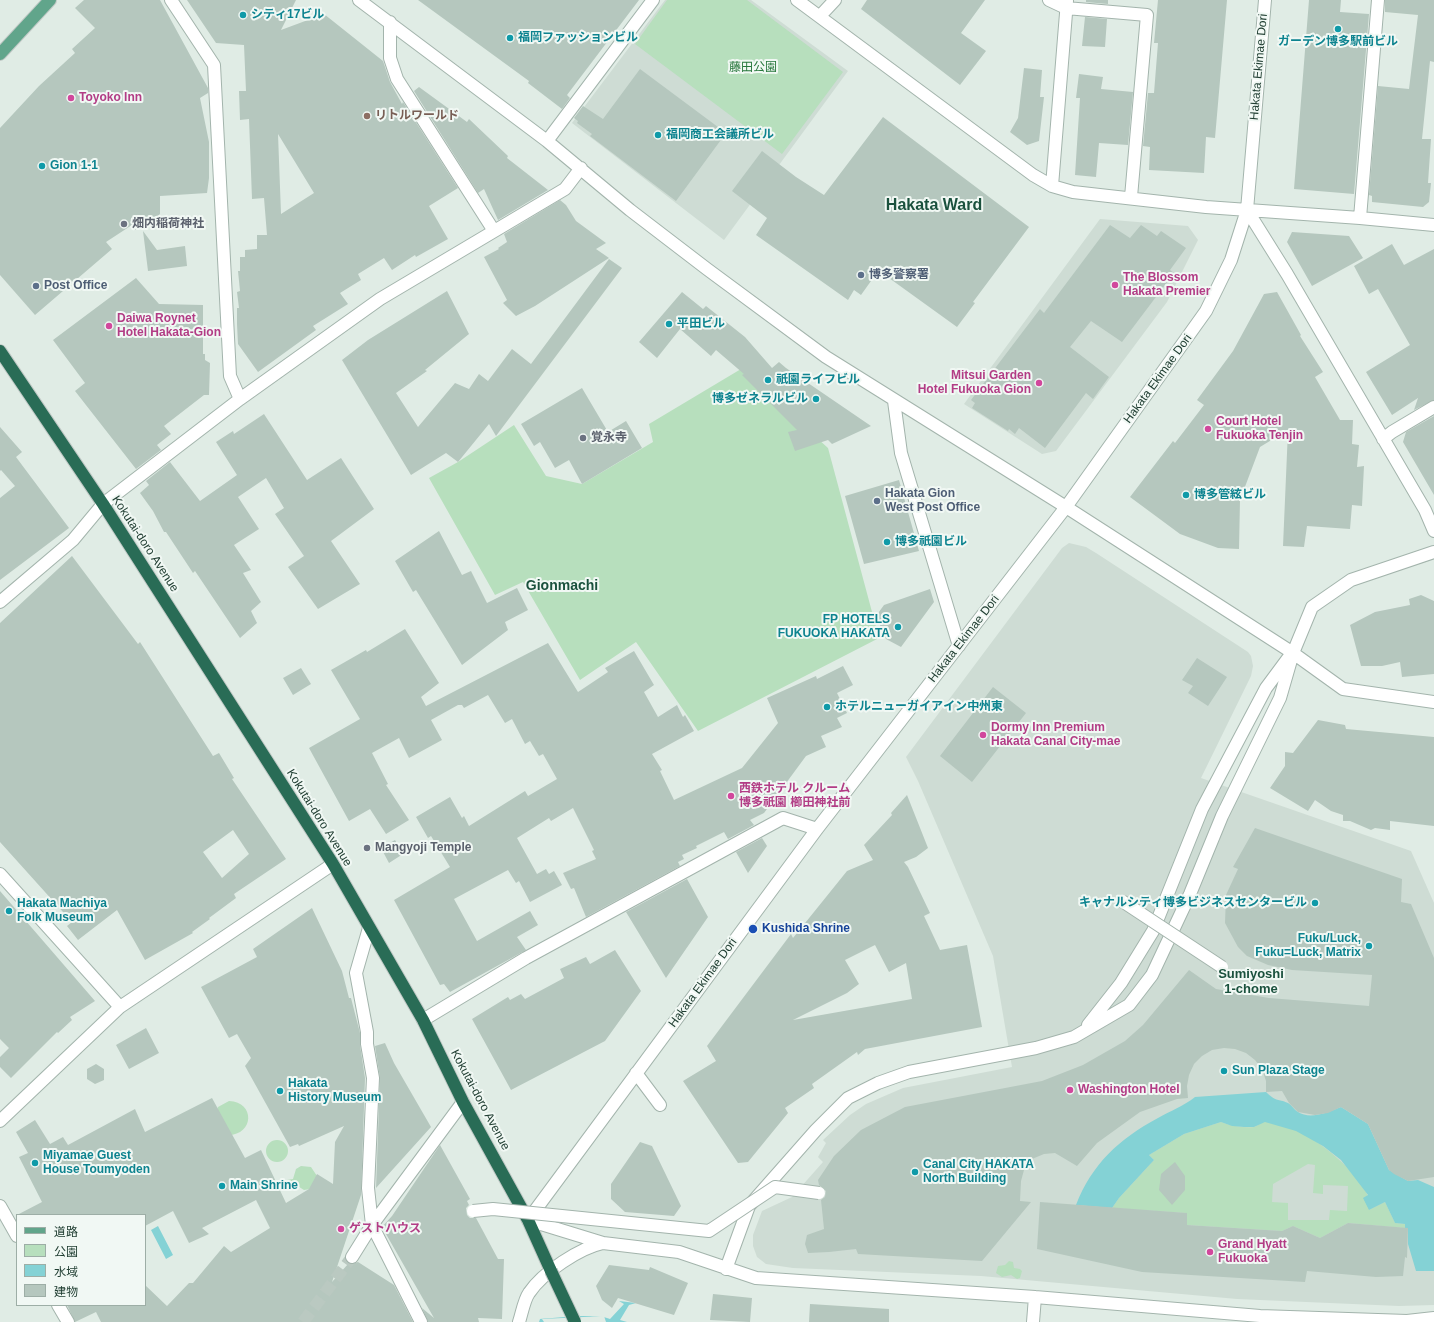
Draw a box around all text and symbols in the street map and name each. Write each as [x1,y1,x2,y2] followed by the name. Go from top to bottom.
[251,8,324,22] place label: シティ17ビル
[238,10,248,20] marker: シティ17ビル
[1247,13,1271,121] street label: Hakata Ekimae Dori
[1333,24,1343,34] marker: ガーデン博多駅前ビル
[518,31,638,45] place label: 福岡ファッションビル
[505,33,515,43] marker: 福岡ファッションビル
[1278,35,1398,49] place label: ガーデン博多駅前ビル
[729,61,777,75] park label: 藤田公園
[79,91,142,105] place label: Toyoko Inn
[66,93,76,103] marker: Toyoko Inn
[375,109,459,123] place label: リトルワールド
[362,111,372,121] marker: リトルワールド
[666,128,774,142] place label: 福岡商工会議所ビル
[653,130,663,140] marker: 福岡商工会議所ビル
[50,159,98,173] place label: Gion 1-1
[37,161,47,171] marker: Gion 1-1
[886,196,982,216] district label: Hakata Ward
[132,217,204,231] place label: 畑内稲荷神社
[119,219,129,229] marker: 畑内稲荷神社
[869,268,929,282] place label: 博多警察署
[856,270,866,280] marker: 博多警察署
[1123,271,1210,299] place label: The Blossom Hakata Premier
[44,279,107,293] place label: Post Office
[1110,280,1120,290] marker: The Blossom Hakata Premier
[31,281,41,291] marker: Post Office
[117,312,221,340] place label: Daiwa Roynet Hotel Hakata-Gion
[677,317,725,331] place label: 平田ビル
[664,319,674,329] marker: 平田ビル
[104,321,114,331] marker: Daiwa Roynet Hotel Hakata-Gion
[1121,332,1195,426] street label: Hakata Ekimae Dori
[918,369,1031,397] place label: Mitsui Garden Hotel Fukuoka Gion
[776,373,860,387] place label: 祇園ライフビル
[763,375,773,385] marker: 祇園ライフビル
[1034,378,1044,388] marker: Mitsui Garden Hotel Fukuoka Gion
[712,392,808,406] place label: 博多ゼネラルビル
[811,394,821,404] marker: 博多ゼネラルビル
[1216,415,1303,443] place label: Court Hotel Fukuoka Tenjin
[1203,424,1213,434] marker: Court Hotel Fukuoka Tenjin
[591,431,627,445] place label: 覚永寺
[578,433,588,443] marker: 覚永寺
[885,487,980,515] place label: Hakata Gion West Post Office
[1194,488,1266,502] place label: 博多管絃ビル
[1181,490,1191,500] marker: 博多管絃ビル
[109,493,181,595] street label: Kokutai-doro Avenue
[872,496,882,506] marker: Hakata Gion West Post Office
[895,535,967,549] place label: 博多祇園ビル
[882,537,892,547] marker: 博多祇園ビル
[526,578,598,594] district label: Gionmachi
[925,593,1003,685] street label: Hakata Ekimae Dori
[778,613,890,641] place label: FP HOTELS FUKUOKA HAKATA
[893,622,903,632] marker: FP HOTELS FUKUOKA HAKATA
[835,700,1003,714] place label: ホテルニューガイアイン中州東
[822,702,832,712] marker: ホテルニューガイアイン中州東
[991,721,1120,749] place label: Dormy Inn Premium Hakata Canal City-mae
[978,730,988,740] marker: Dormy Inn Premium Hakata Canal City-mae
[283,767,355,869] street label: Kokutai-doro Avenue
[739,782,850,810] place label: 西鉄ホテル クルーム 博多祇園 櫛田神社前
[726,791,736,801] marker: 西鉄ホテル クルーム 博多祇園 櫛田神社前
[375,841,471,855] place label: Mangyoji Temple
[362,843,372,853] marker: Mangyoji Temple
[1079,896,1307,910] place label: キャナルシティ博多ビジネスセンタービル
[17,897,107,925] place label: Hakata Machiya Folk Museum
[1310,898,1320,908] marker: キャナルシティ博多ビジネスセンタービル
[4,906,14,916] marker: Hakata Machiya Folk Museum
[762,922,850,936] place label: Kushida Shrine
[747,923,759,935] marker: Kushida Shrine
[1255,932,1361,960] place label: Fuku/Luck, Fuku=Luck, Matrix
[666,936,740,1030] street label: Hakata Ekimae Dori
[1364,941,1374,951] marker: Fuku/Luck, Fuku=Luck, Matrix
[1218,966,1284,997] district label: Sumiyoshi 1-chome
[447,1047,513,1153] street label: Kokutai-doro Avenue
[1232,1064,1325,1078] place label: Sun Plaza Stage
[1219,1066,1229,1076] marker: Sun Plaza Stage
[288,1077,381,1105] place label: Hakata History Museum
[1078,1083,1180,1097] place label: Washington Hotel
[1065,1085,1075,1095] marker: Washington Hotel
[275,1086,285,1096] marker: Hakata History Museum
[43,1149,150,1177] place label: Miyamae Guest House Toumyoden
[30,1158,40,1168] marker: Miyamae Guest House Toumyoden
[923,1158,1034,1186] place label: Canal City HAKATA North Building
[910,1167,920,1177] marker: Canal City HAKATA North Building
[230,1179,298,1193] place label: Main Shrine
[217,1181,227,1191] marker: Main Shrine
[16,1214,146,1306] legend
[349,1222,421,1236] place label: ゲストハウス
[336,1224,346,1234] marker: ゲストハウス
[54,1225,78,1239] text: 道路
[1218,1238,1287,1266] place label: Grand Hyatt Fukuoka
[54,1245,78,1259] text: 公園
[1205,1247,1215,1257] marker: Grand Hyatt Fukuoka
[54,1265,78,1279] text: 水域
[54,1285,78,1299] text: 建物

